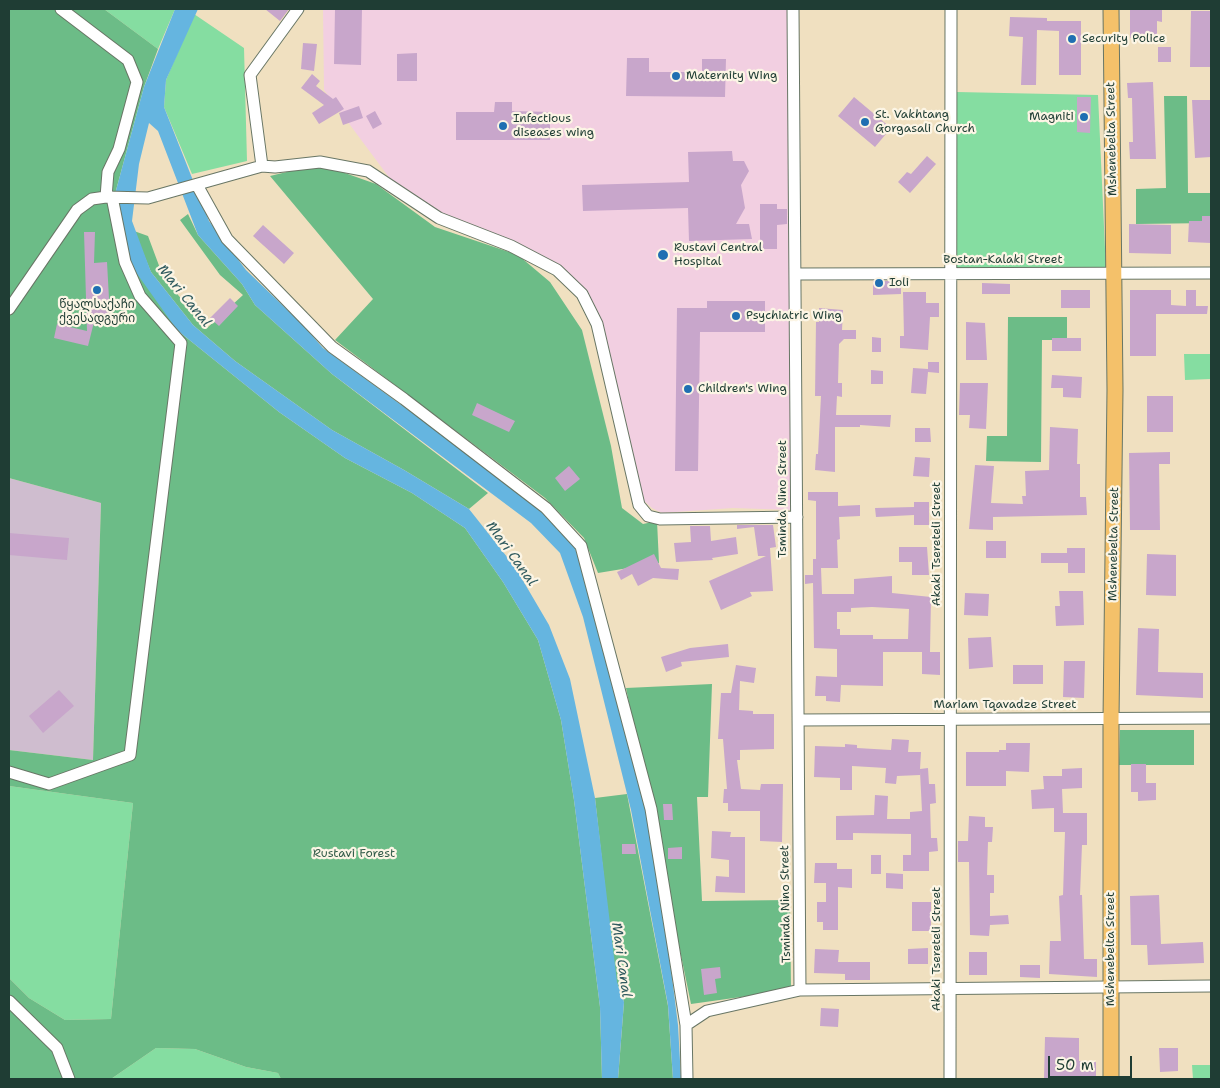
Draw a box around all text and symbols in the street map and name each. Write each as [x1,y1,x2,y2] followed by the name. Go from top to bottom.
[1082,32,1165,46] place label: Security Police
[1066,33,1078,45] marker: Security Police
[686,69,777,83] place label: Maternity Wing
[670,70,682,82] marker: Maternity Wing
[1104,82,1120,196] street label: Mshenebelta Street
[875,108,975,136] place label: St. Vakhtang Gorgasali Church
[1029,110,1074,124] place label: Magniti
[1078,111,1090,123] marker: Magniti
[513,112,594,140] place label: Infectious diseases wing
[859,116,871,128] marker: St. Vakhtang Gorgasali Church
[497,120,509,132] marker: Infectious diseases wing
[674,241,762,269] place label: Rustavi Central Hospital
[656,248,670,262] marker: Rustavi Central Hospital
[943,253,1063,267] street label: Bostan-Kalaki Street
[154,261,214,331] water label: Mari Canal
[889,276,909,290] place label: Ioli
[873,277,885,289] marker: Ioli
[91,284,103,296] marker: წყალსაქაჩი ქვესადგური
[59,298,135,326] place label: წყალსაქაჩი ქვესადგური
[746,309,842,323] place label: Psychiatric Wing
[730,310,742,322] marker: Psychiatric Wing
[698,382,787,396] place label: Children's Wing
[682,383,694,395] marker: Children's Wing
[776,440,790,558] street label: Tsminda Nino Street
[930,482,944,606] street label: Akaki Tsereteli Street
[1106,487,1122,601] street label: Mshenebelta Street
[482,518,540,590] water label: Mari Canal
[933,698,1077,712] street label: Mariam Tqavadze Street
[778,845,794,963] street label: Tsminda Nino Street
[313,847,395,861] park label: Rustavi Forest
[930,887,944,1011] street label: Akaki Tsereteli Street
[1104,892,1118,1006] street label: Mshenebelta Street
[607,921,635,999] water label: Mari Canal
[1050,1046,1134,1078] scale bar
[1056,1055,1094,1075] text: 50 m

